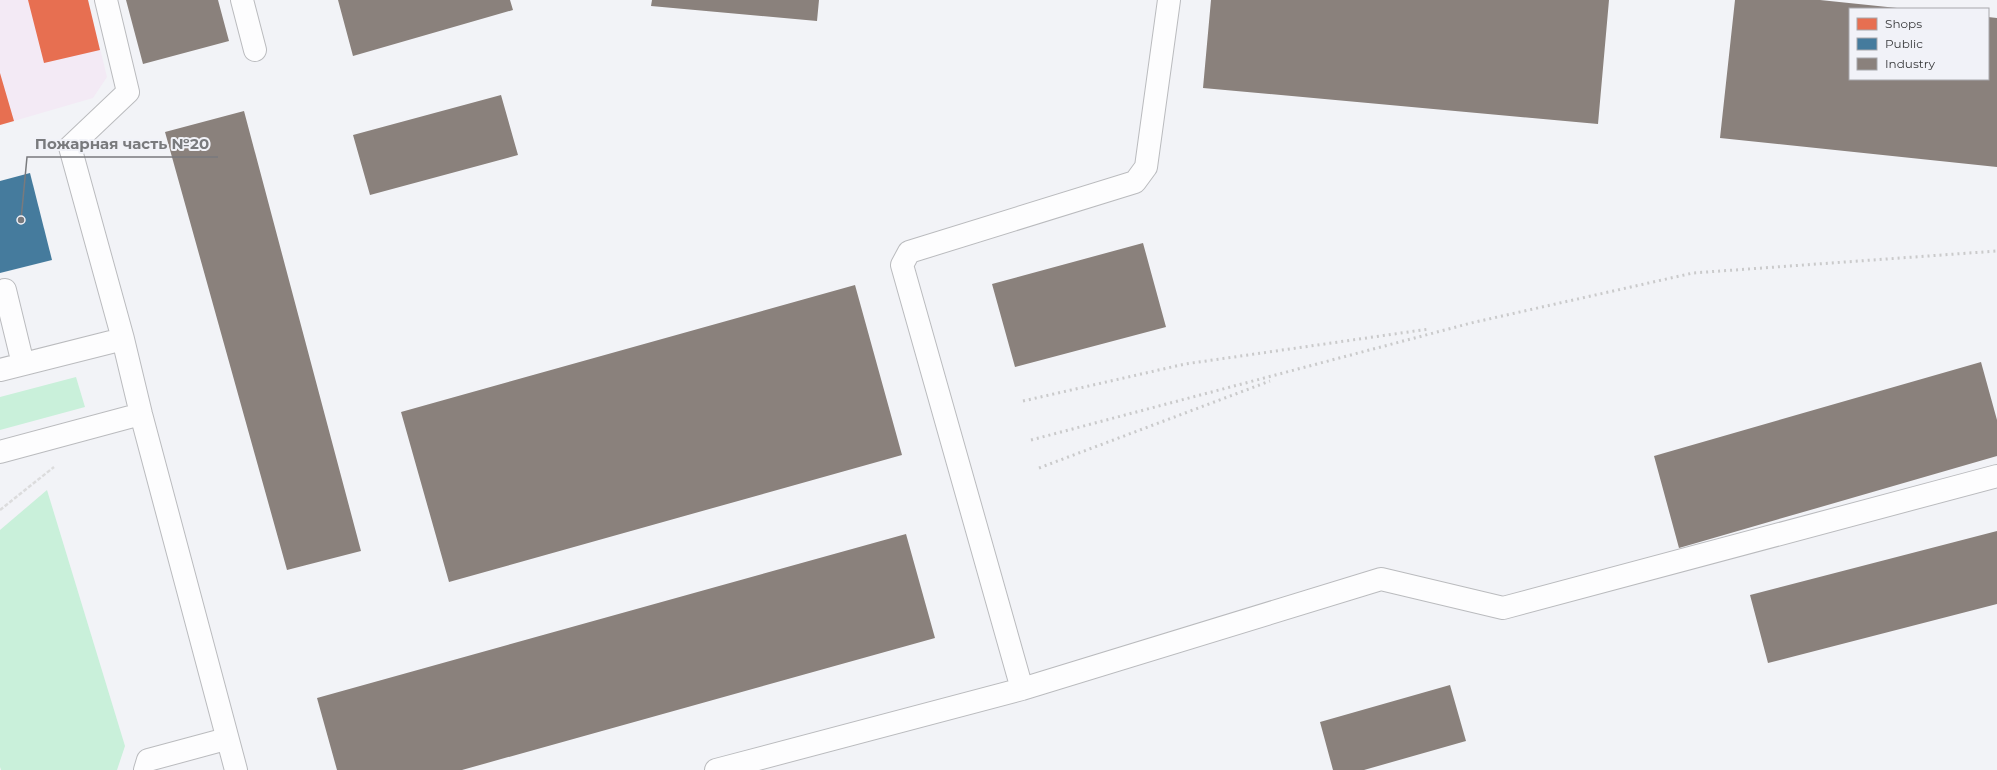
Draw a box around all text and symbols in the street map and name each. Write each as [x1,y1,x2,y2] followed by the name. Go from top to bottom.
[1849,8,1989,80] legend
[1885,16,1922,31] text: Shops
[1885,36,1923,51] text: Public
[1885,56,1935,71] text: Industry
[27,130,218,157] callout: Пожарная часть №20
[35,134,209,153] text: Пожарная часть №20

